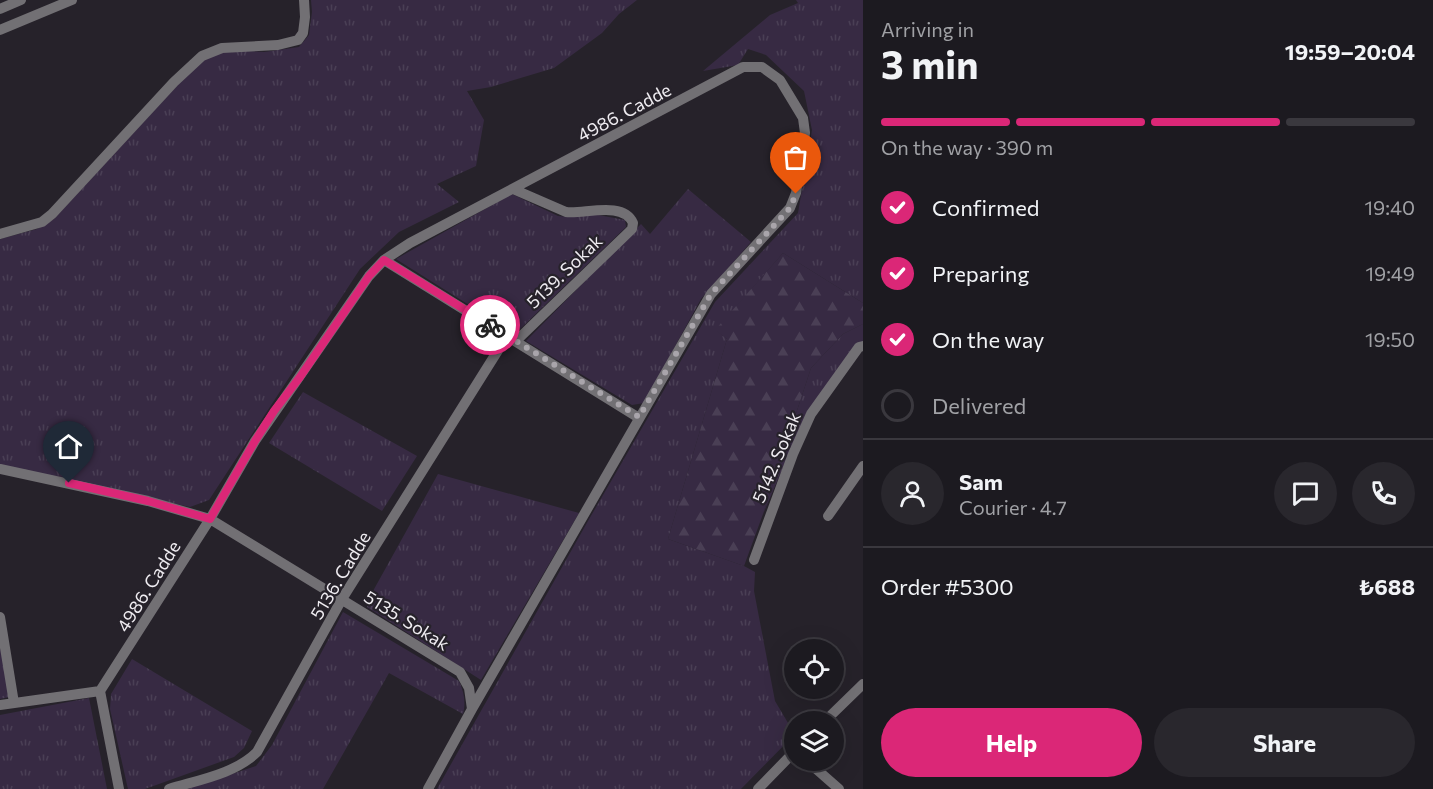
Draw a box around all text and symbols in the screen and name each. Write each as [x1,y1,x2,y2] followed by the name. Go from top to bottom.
[881,17,974,41] text: Arriving in
[1285,38,1415,65] text: 19:59–20:04
[881,39,979,87] text: 3 min
[573,78,675,146] street label: 4986. Cadde
[770,132,821,194] pin
[881,135,1053,159] text: On the way · 390 m
[779,141,812,174] icon: bag
[881,191,914,224] icon: check
[932,194,1039,221] text: Confirmed
[1365,195,1415,219] text: 19:40
[522,229,607,313] street label: 5139. Sokak
[881,257,914,290] icon: check
[932,260,1029,287] text: Preparing
[1365,261,1415,285] text: 19:49
[460,295,520,355] courier
[474,309,507,342] icon: bike
[881,323,914,356] icon: check
[932,326,1044,353] text: On the way
[1365,327,1415,351] text: 19:50
[932,392,1026,419] text: Delivered
[747,408,805,506] street label: 5142. Sokak
[43,421,94,483] pin
[52,430,85,463] icon: home
[881,462,944,525] button: person
[1274,462,1337,525] button: chat
[1352,462,1415,525] button: phone
[959,468,1003,495] text: Sam
[959,495,1067,519] text: Courier · 4.7
[305,527,375,623] street label: 5136. Cadde
[111,536,185,636] street label: 4986. Cadde
[881,573,1014,600] text: Order #5300
[1358,573,1415,600] text: ₺688
[360,585,454,655] street label: 5135. Sokak
[784,639,844,771] map controls
[784,639,844,699] button: locate
[881,708,1142,777] button: Help
[1154,708,1415,777] button: Share
[784,711,844,771] button: layers

